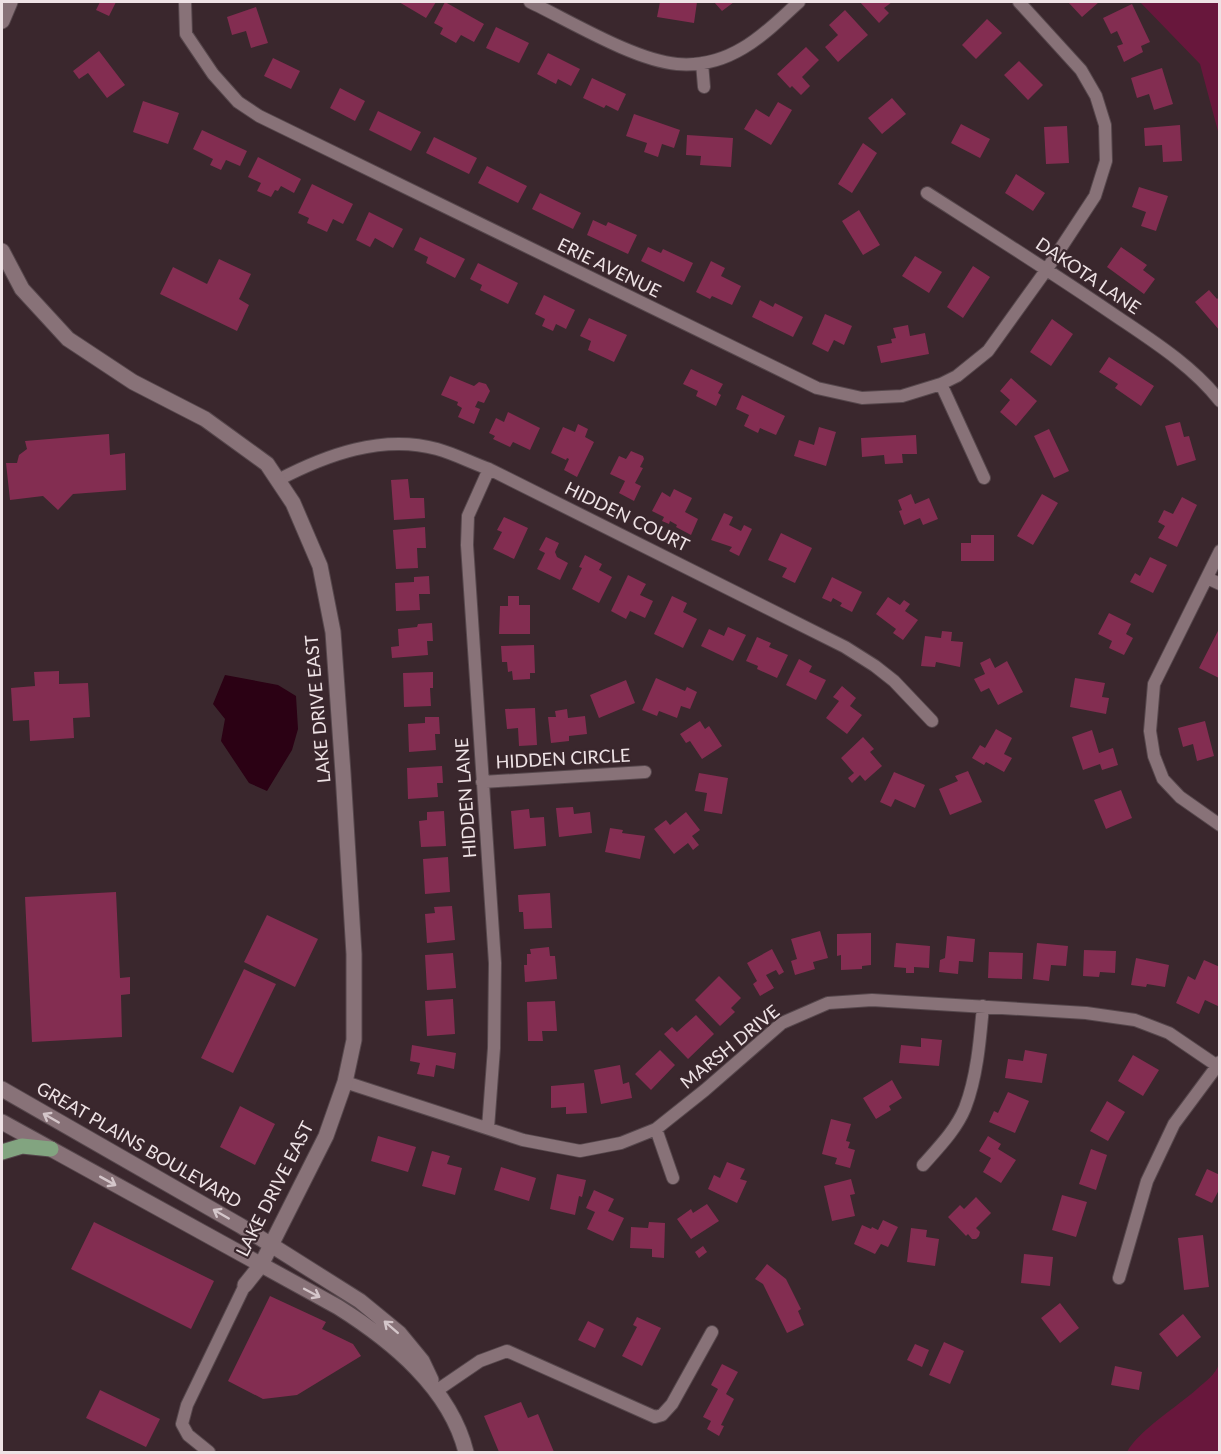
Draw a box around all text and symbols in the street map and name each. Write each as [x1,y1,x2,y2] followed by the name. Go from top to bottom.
[1032,232,1145,318] street label: DAKOTA LANE
[554,233,665,302] street label: ERIE AVENUE
[562,476,694,556] street label: HIDDEN COURT
[300,634,334,784] street label: LAKE DRIVE EAST
[450,737,480,859] street label: HIDDEN LANE
[495,743,631,773] street label: HIDDEN CIRCLE
[675,1000,783,1093] street label: MARSH DRIVE
[33,1076,246,1212] street label: GREAT PLAINS BOULEVARD
[43,1112,60,1124] one-way arrow
[231,1117,318,1260] street label: LAKE DRIVE EAST
[99,1175,116,1187] one-way arrow
[213,1208,230,1220] one-way arrow
[303,1287,320,1299] one-way arrow
[384,1320,399,1334] one-way arrow

